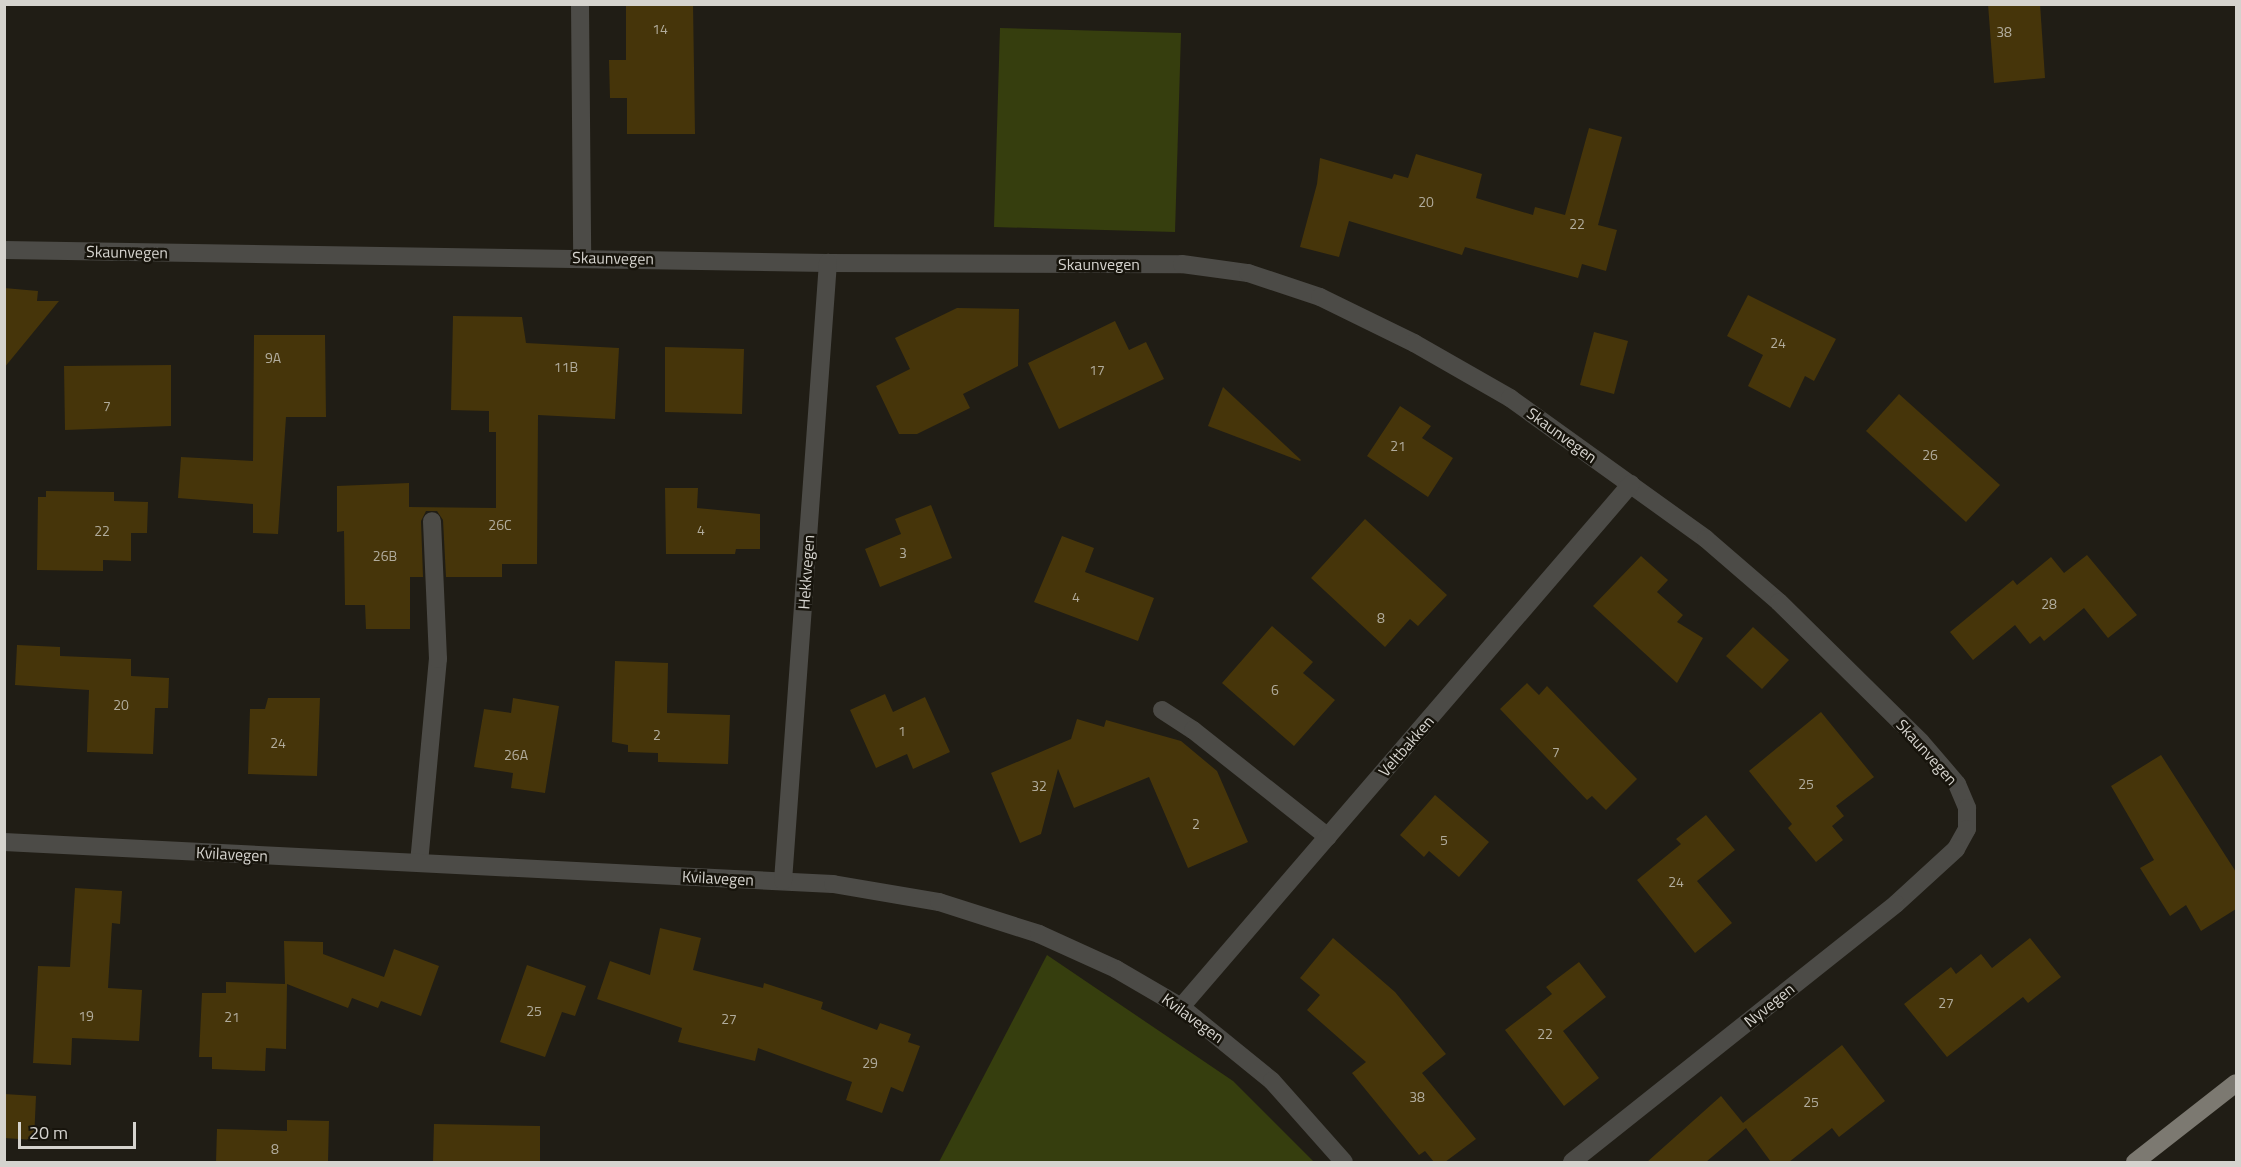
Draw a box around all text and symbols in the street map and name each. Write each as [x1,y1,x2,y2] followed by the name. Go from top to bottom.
[652,21,668,37] house number: 14
[1996,24,2012,40] house number: 38
[1418,194,1434,210] house number: 20
[1569,216,1585,232] house number: 22
[86,242,168,262] street label: Skaunvegen
[572,248,654,268] street label: Skaunvegen
[1058,254,1140,274] street label: Skaunvegen
[1770,335,1786,351] house number: 24
[265,350,281,366] house number: 9A
[554,359,578,375] house number: 11B
[1089,362,1105,378] house number: 17
[103,398,111,414] house number: 7
[1523,403,1601,467] street label: Skaunvegen
[1390,438,1406,454] house number: 21
[1922,447,1938,463] house number: 26
[488,517,512,533] house number: 26C
[697,522,705,538] house number: 4
[94,523,110,539] house number: 22
[794,534,818,610] street label: Hekkvegen
[899,545,907,561] house number: 3
[373,548,397,564] house number: 26B
[1072,589,1080,605] house number: 4
[2041,596,2057,612] house number: 28
[1377,610,1385,626] house number: 8
[1271,682,1279,698] house number: 6
[113,697,129,713] house number: 20
[1374,712,1438,780] street label: Veltbakken
[1892,715,1962,789] street label: Skaunvegen
[898,723,906,739] house number: 1
[653,727,661,743] house number: 2
[270,735,286,751] house number: 24
[1552,744,1560,760] house number: 7
[504,747,528,763] house number: 26A
[1798,776,1814,792] house number: 25
[1031,778,1047,794] house number: 32
[1192,816,1200,832] house number: 2
[1440,832,1448,848] house number: 5
[196,843,268,865] street label: Kvilavegen
[682,867,754,889] street label: Kvilavegen
[1668,874,1684,890] house number: 24
[1740,979,1798,1031] street label: Nyvegen
[1158,989,1228,1047] street label: Kvilavegen
[1938,995,1954,1011] house number: 27
[526,1003,542,1019] house number: 25
[78,1008,94,1024] house number: 19
[224,1009,240,1025] house number: 21
[721,1011,737,1027] house number: 27
[1537,1026,1553,1042] house number: 22
[862,1055,878,1071] house number: 29
[1409,1089,1425,1105] house number: 38
[1803,1094,1819,1110] house number: 25
[21,1110,140,1148] scale bar
[29,1119,68,1146] text: 20 m
[271,1141,279,1157] house number: 8

